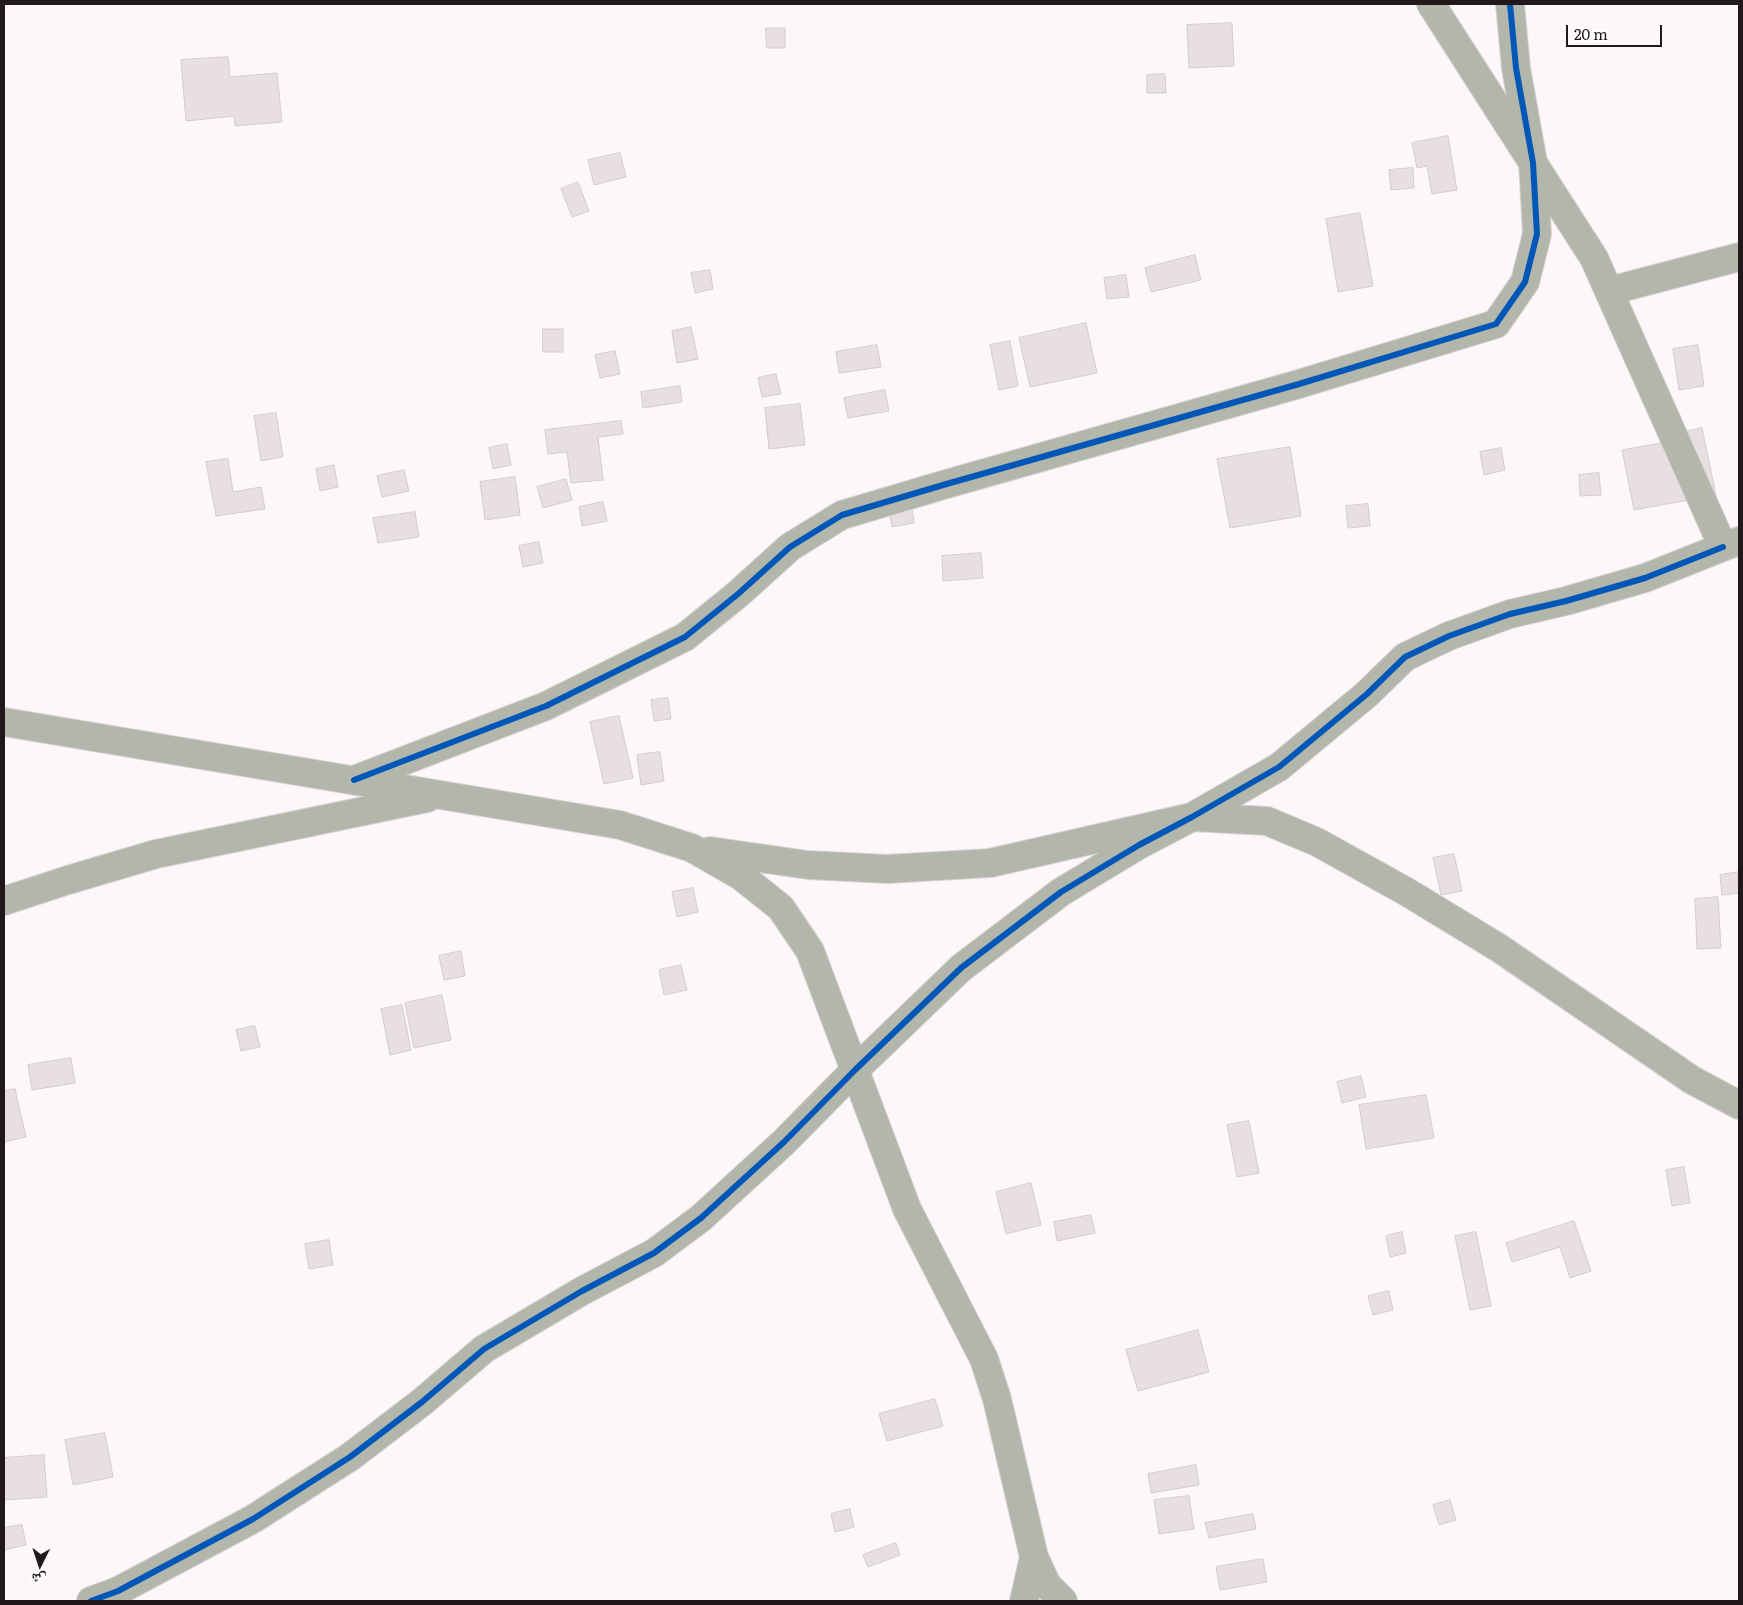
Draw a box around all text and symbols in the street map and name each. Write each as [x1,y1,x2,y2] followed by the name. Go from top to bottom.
[1568,15,1664,47] scale bar
[1574,22,1608,45] text: 20 m
[15,1540,65,1590] north arrow
[31,1569,47,1590] text: ش

